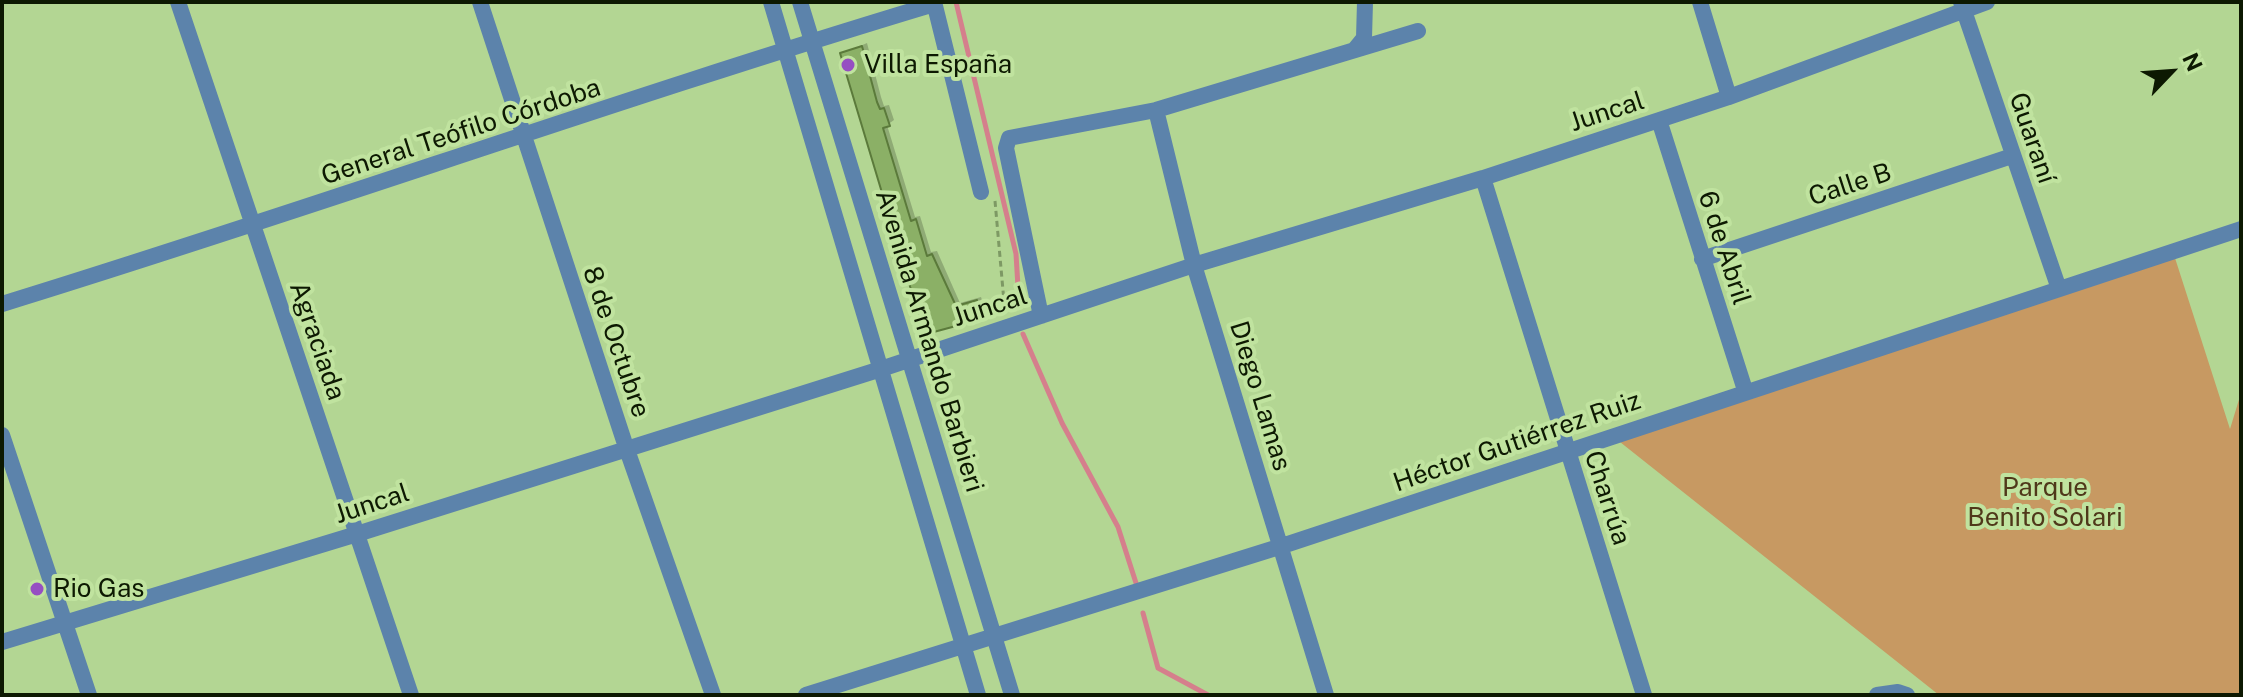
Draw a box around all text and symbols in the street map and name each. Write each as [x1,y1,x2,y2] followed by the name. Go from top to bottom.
[2131,32,2211,112] north arrow
[864,49,1012,81] place label: Villa España
[2177,49,2208,75] text: N
[839,56,857,74] marker: Villa España
[317,72,605,192] street label: General Teófilo Córdoba
[1566,85,1648,139] street label: Juncal
[2002,89,2062,187] street label: Guaraní
[1805,157,1895,213] street label: Calle B
[868,186,990,496] street label: Avenida Armando Barbieri
[1691,187,1757,309] street label: 6 de Abril
[576,262,656,422] street label: 8 de Octubre
[282,278,352,404] street label: Agraciada
[949,280,1031,334] street label: Juncal
[1222,317,1298,475] street label: Diego Lamas
[1389,385,1645,499] street label: Héctor Gutiérrez Ruiz
[1577,447,1637,549] street label: Charrúa
[1967,472,2123,534] park label: Parque Benito Solari
[331,477,413,531] street label: Juncal
[53,573,144,605] place label: Rio Gas
[28,580,46,598] marker: Rio Gas

